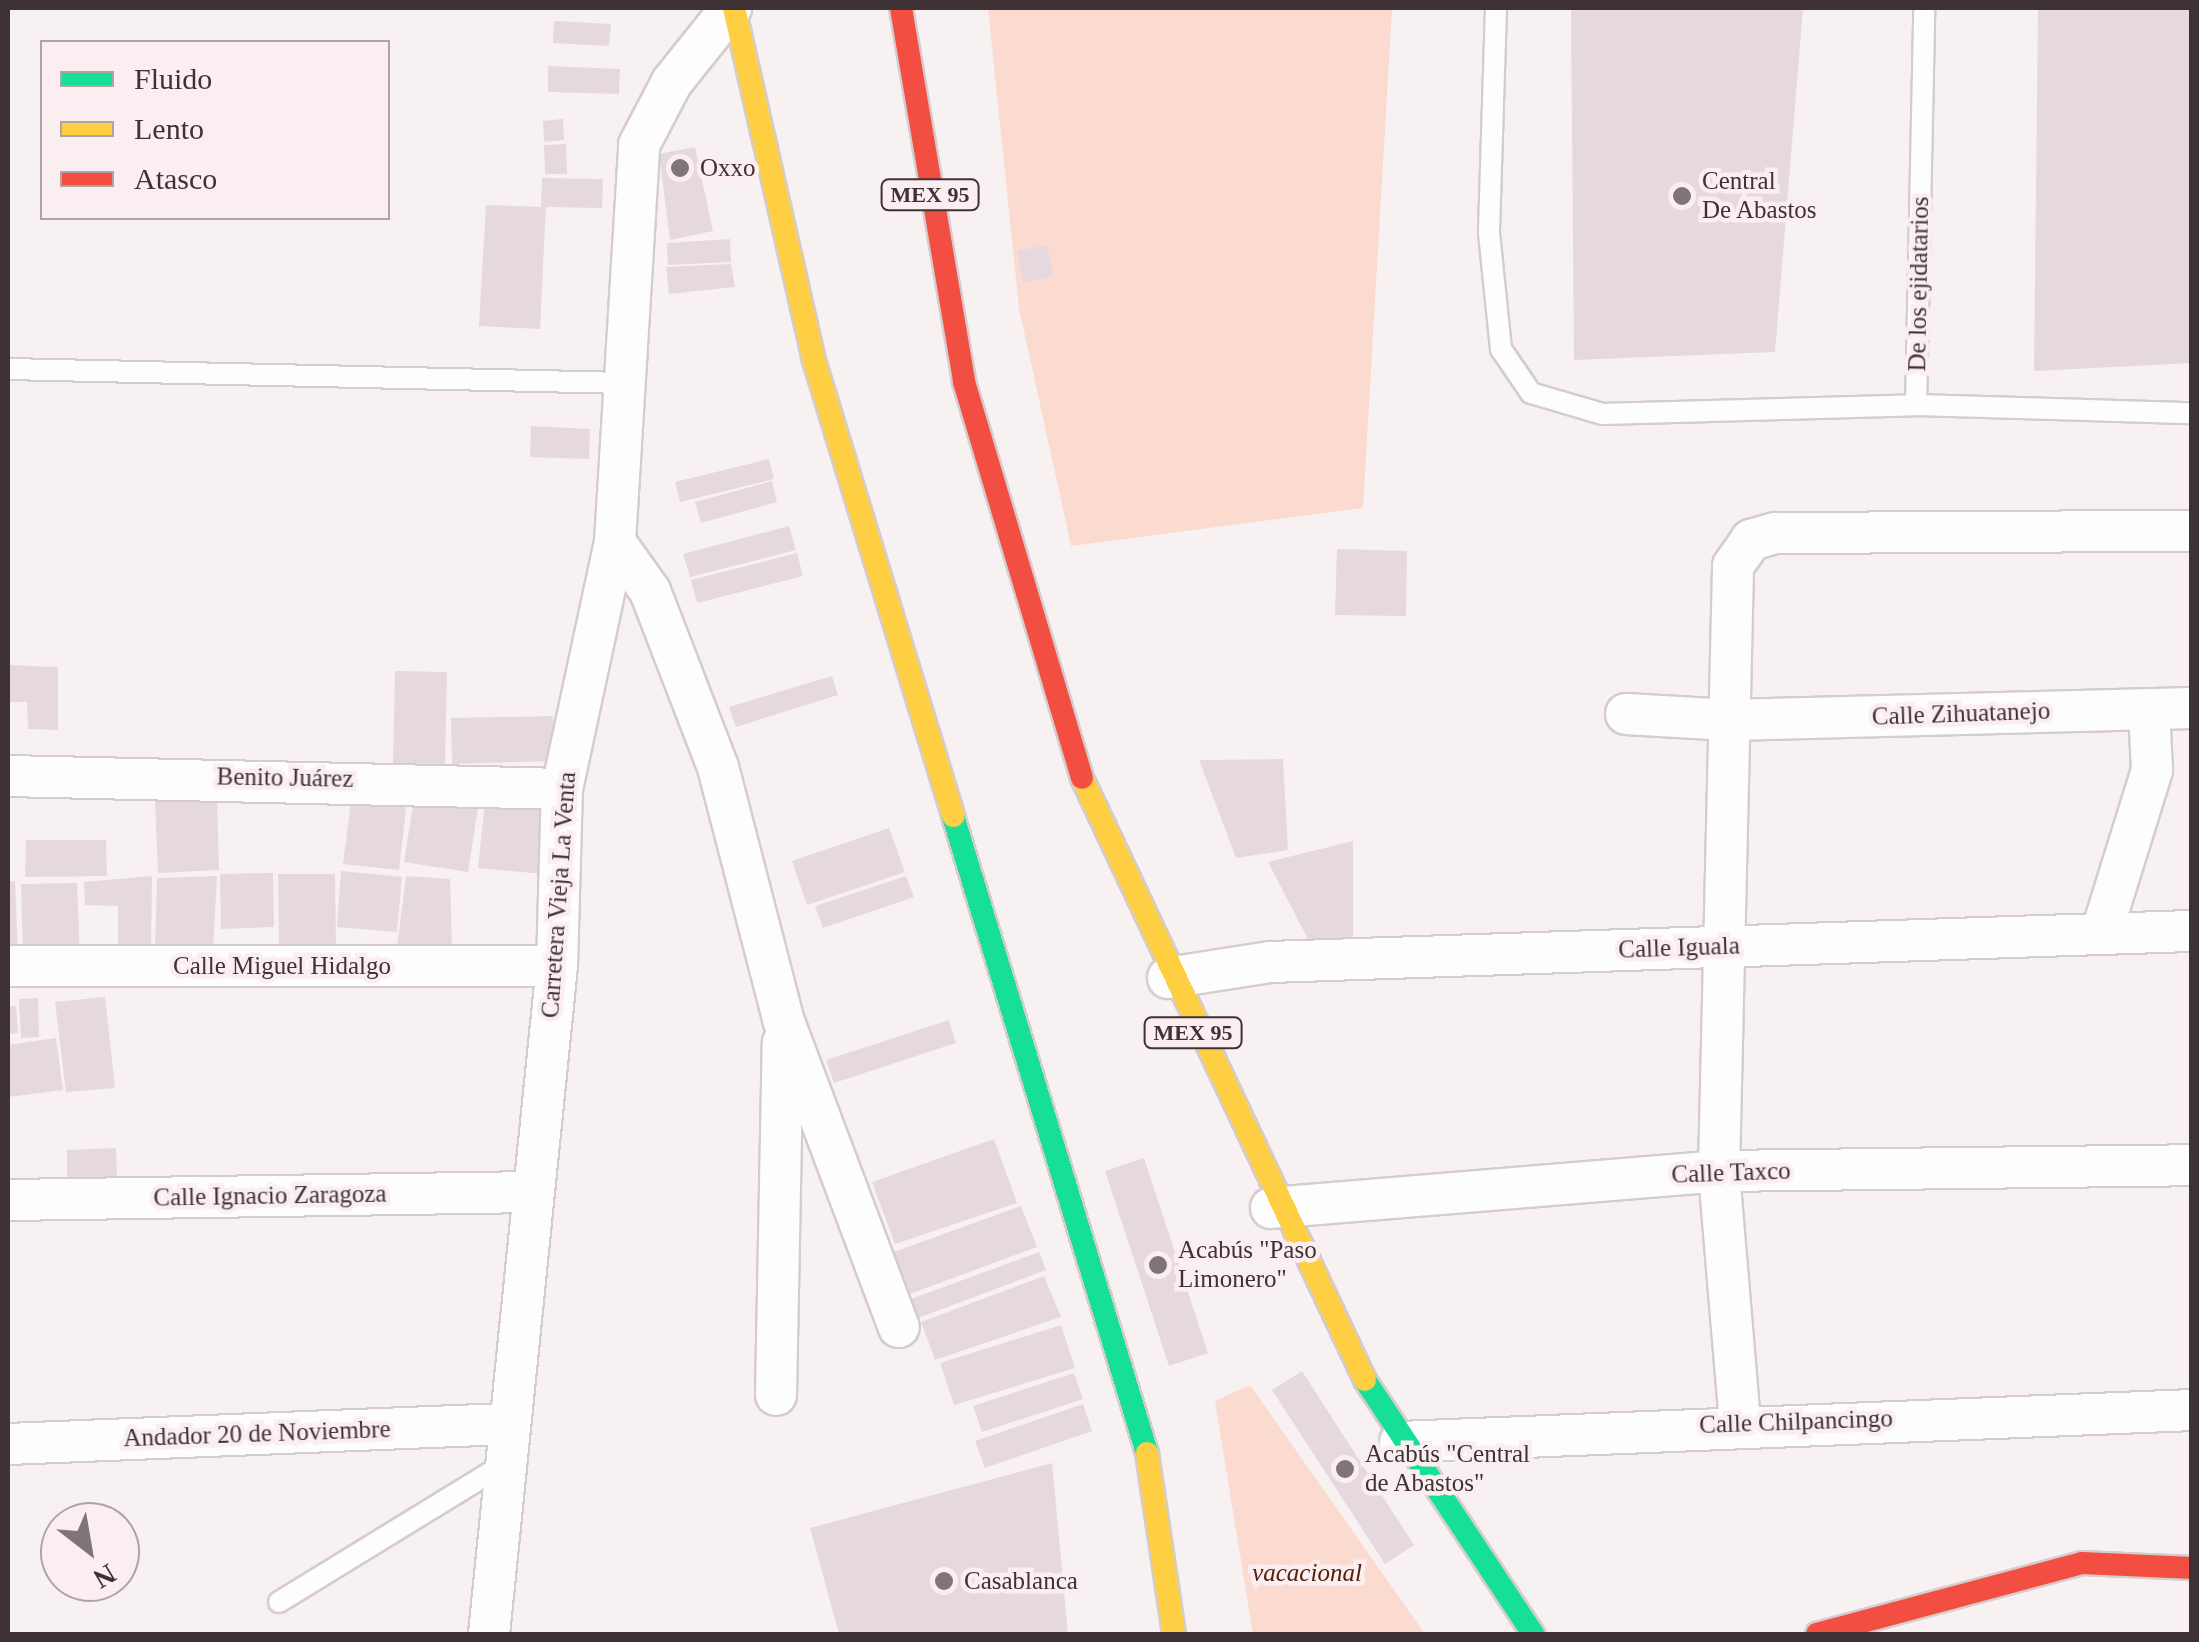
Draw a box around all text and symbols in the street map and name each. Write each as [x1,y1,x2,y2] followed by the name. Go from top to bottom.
[40,40,390,220] legend
[134,62,212,95] text: Fluido
[134,112,204,145] text: Lento
[700,153,756,183] place label: Oxxo
[669,157,691,179] marker: Oxxo
[134,162,217,195] text: Atasco
[1702,167,1818,226] place label: Central De Abastos
[880,178,980,212] road number: MEX 95
[1671,185,1693,207] marker: Central De Abastos
[1902,196,1936,372] street label: De los ejidatarios
[1871,696,2051,732] street label: Calle Zihuatanejo
[216,762,354,794] street label: Benito Juárez
[535,770,583,1020] street label: Carretera Vieja La Venta
[1618,931,1740,965] street label: Calle Iguala
[173,951,391,981] street label: Calle Miguel Hidalgo
[1143,1016,1243,1050] road number: MEX 95
[1671,1156,1791,1190] street label: Calle Taxco
[153,1179,387,1213] street label: Calle Ignacio Zaragoza
[1178,1236,1317,1295] place label: Acabús "Paso Limonero"
[1147,1254,1169,1276] marker: Acabús "Paso Limonero"
[1699,1404,1893,1440] street label: Calle Chilpancingo
[123,1414,391,1454] street label: Andador 20 de Noviembre
[1365,1440,1530,1499] place label: Acabús "Central de Abastos"
[1334,1458,1356,1480] marker: Acabús "Central de Abastos"
[40,1502,140,1602] north arrow
[88,1558,121,1595] text: N
[1252,1558,1362,1588] park label: vacacional
[964,1566,1078,1596] place label: Casablanca
[933,1570,955,1592] marker: Casablanca

